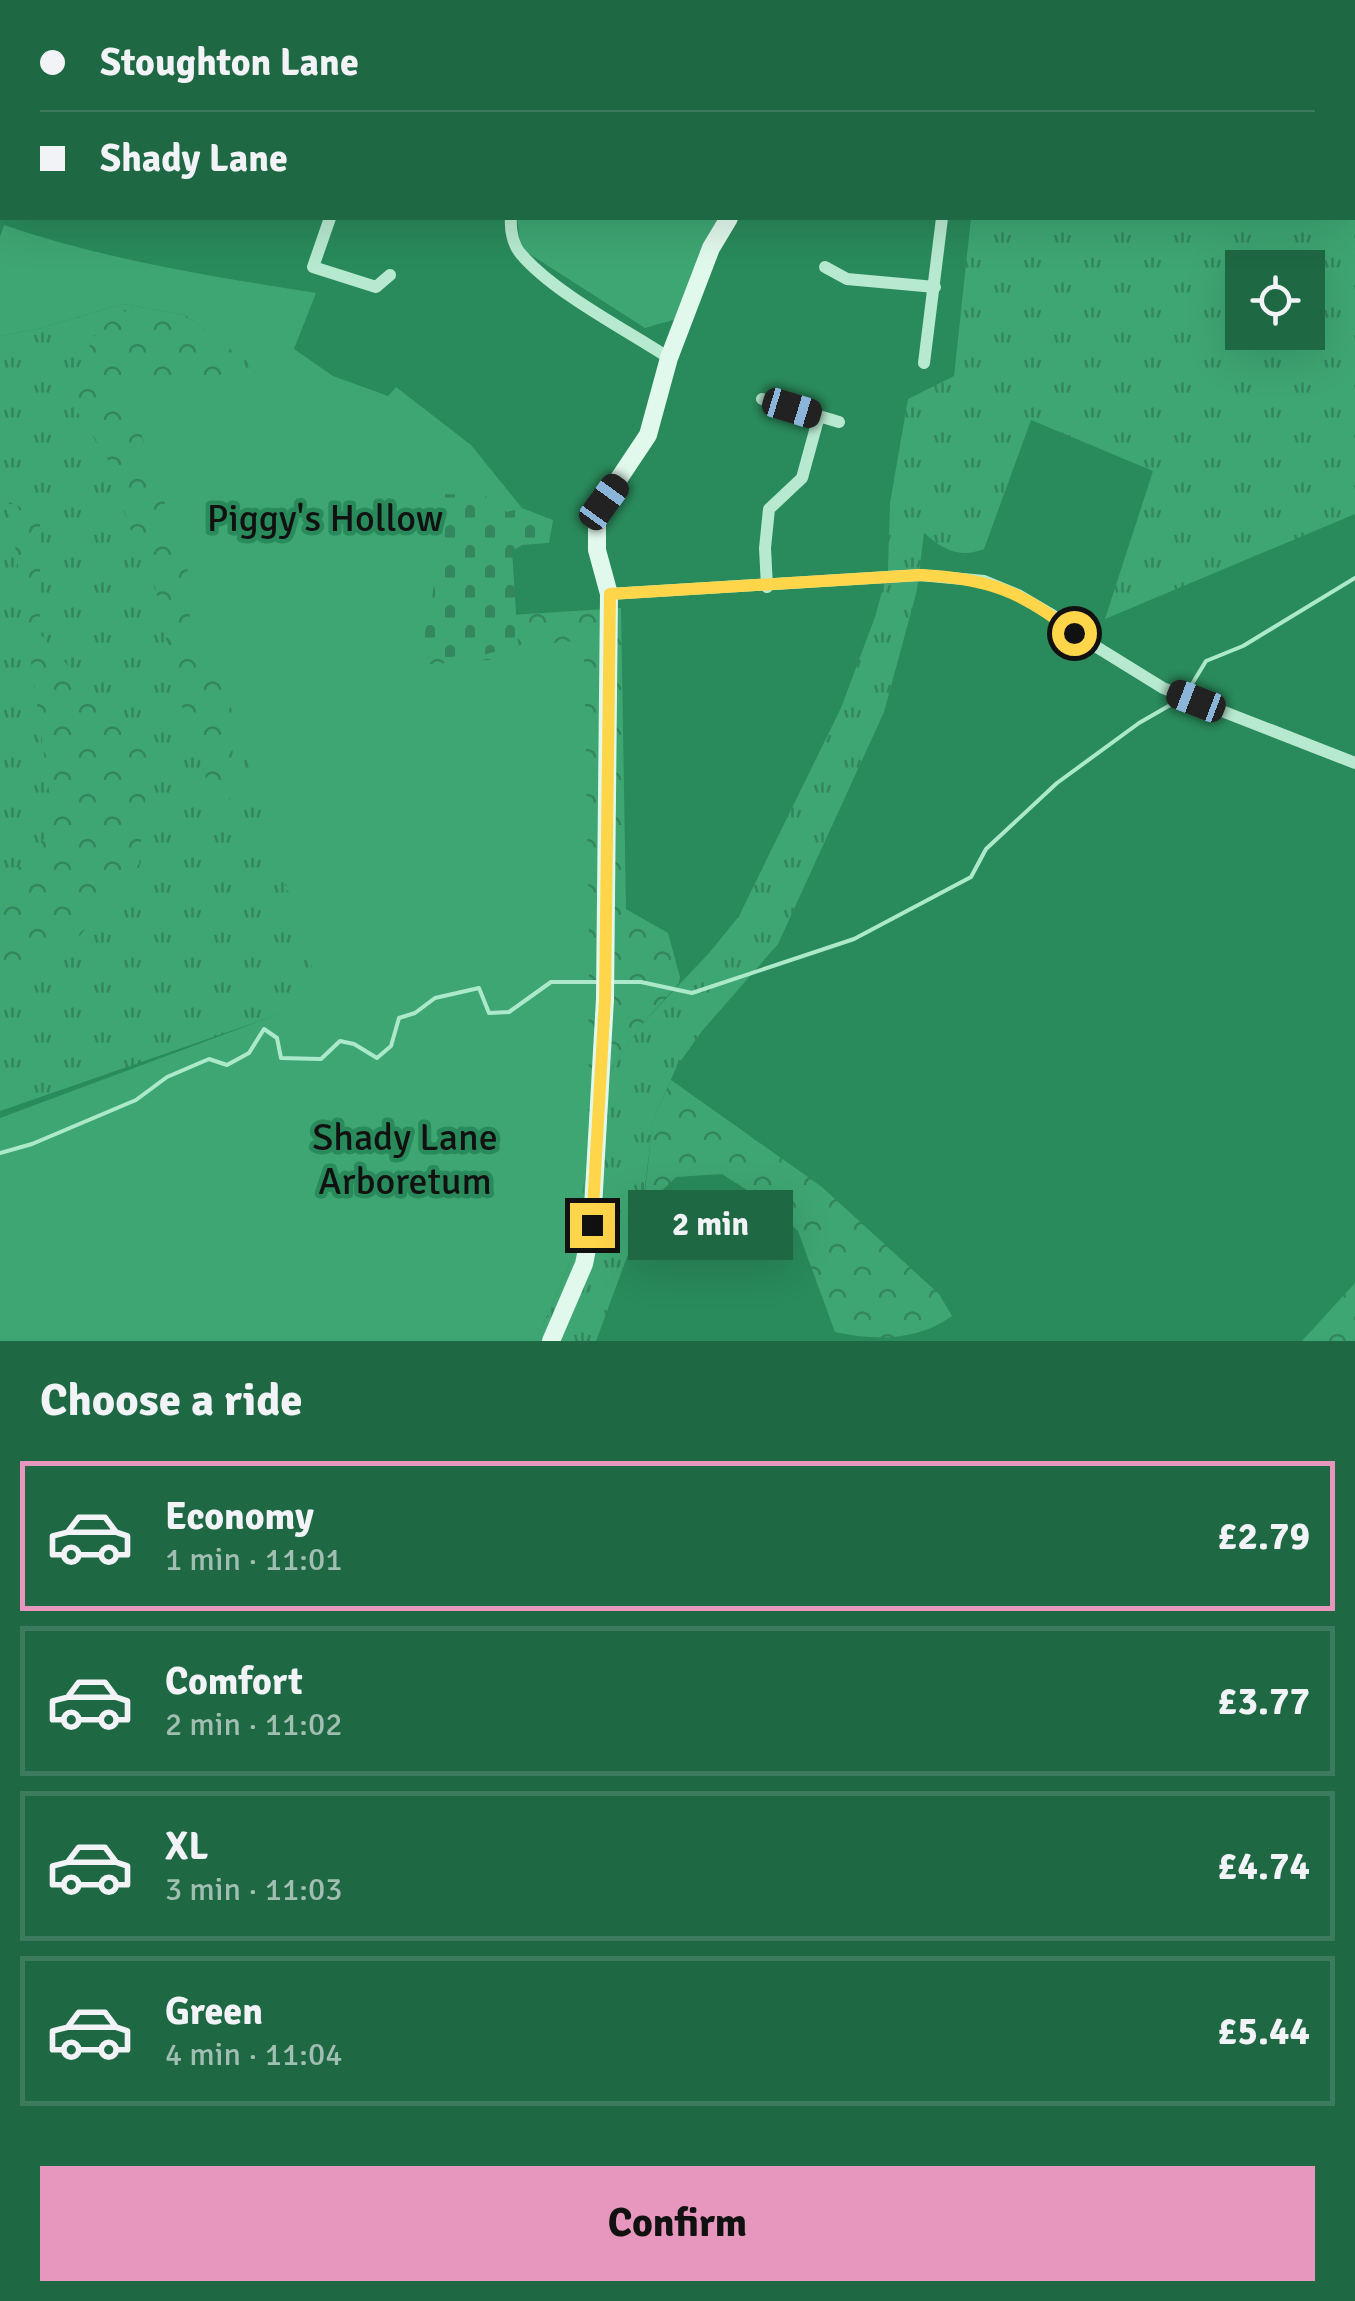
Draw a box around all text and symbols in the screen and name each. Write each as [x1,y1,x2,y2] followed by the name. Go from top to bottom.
[100,39,359,86] text: Stoughton Lane
[100,135,288,182] text: Shady Lane
[1225,250,1325,350] map controls
[1225,250,1325,350] button: locate
[759,385,825,431] car
[574,469,634,535] car
[207,495,443,542] park label: Piggy's Hollow
[1052,611,1097,656] route start
[1163,676,1229,726] car
[312,1114,498,1205] park label: Shady Lane Arboretum
[627,1190,792,1260] callout: 2 min
[570,1203,615,1248] route end
[672,1205,749,1244] text: 2 min
[40,1373,303,1428] text: Choose a ride
[45,1491,135,1581] icon: car
[165,1493,314,1540] text: Economy
[1217,1513,1310,1560] text: £2.79
[165,1540,343,1579] text: 1 min · 11:01
[45,1656,135,1746] icon: car
[165,1658,303,1705] text: Comfort
[1217,1678,1310,1725] text: £3.77
[165,1705,343,1744] text: 2 min · 11:02
[45,1821,135,1911] icon: car
[165,1823,208,1870] text: XL
[1217,1843,1310,1890] text: £4.74
[165,1870,343,1909] text: 3 min · 11:03
[45,1986,135,2076] icon: car
[165,1988,263,2035] text: Green
[1217,2008,1310,2055] text: £5.44
[165,2035,343,2074] text: 4 min · 11:04
[40,2166,1315,2281] button: Confirm

